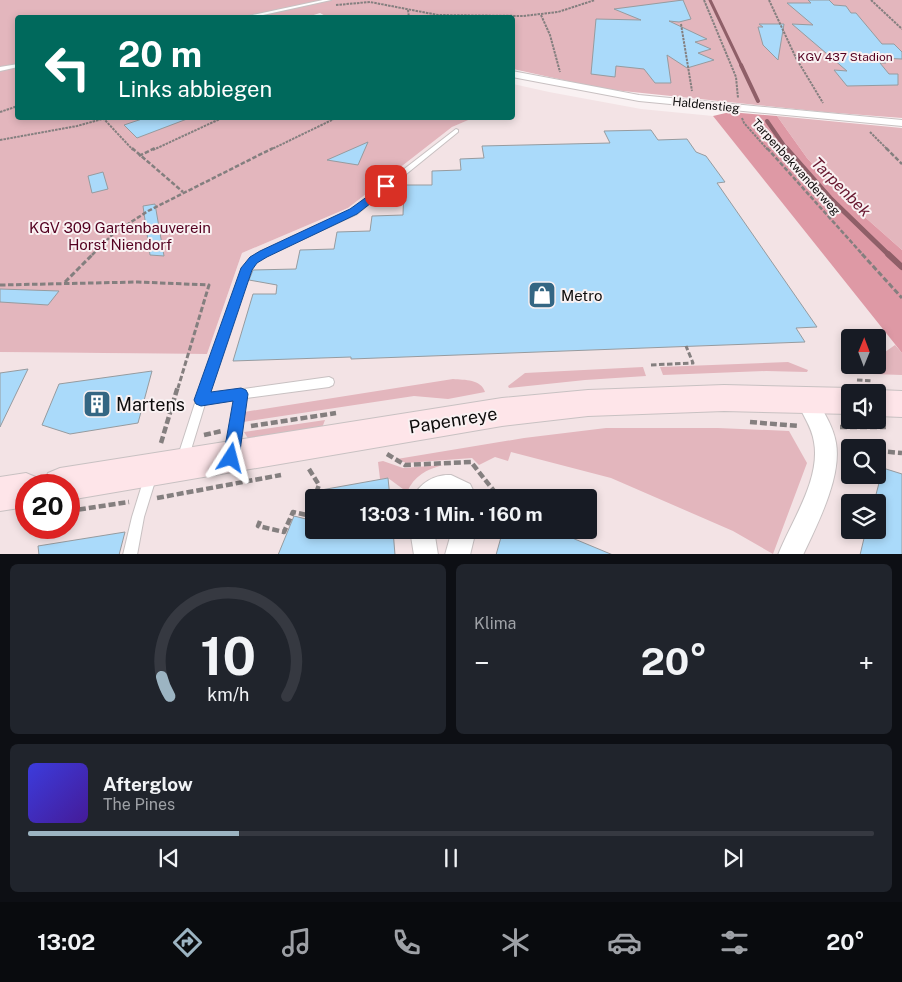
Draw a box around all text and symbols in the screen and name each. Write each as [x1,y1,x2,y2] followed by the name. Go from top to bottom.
[118,34,202,75] text: 20 m
[35,35,100,100] icon: left
[797,50,893,64] park label: KGV 437 Stadion
[118,76,272,102] text: Links abbiegen
[672,94,740,116] street label: Haldenstieg
[749,116,843,218] street label: Tarpenbekwanderweg
[807,153,875,221] water label: Tarpenbek
[365,165,407,207] pin
[372,172,400,200] icon: arrive
[29,219,211,253] park label: KGV 309 Gartenbauverein Horst Niendorf
[527,280,557,310] shop icon: Metro
[561,287,602,304] place label: Metro
[841,329,886,374] north arrow
[841,329,886,539] map controls
[841,384,886,429] button: sound
[82,389,112,419] building icon: Martens
[116,394,185,415] place label: Martens
[407,403,499,437] street label: Papenreye
[204,431,256,483] position arrow
[841,439,886,484] button: search
[15,474,80,539] speed limit sign: 20
[841,494,886,539] button: layers
[359,503,543,525] text: 13:03 · 1 Min. · 160 m
[474,614,516,633] text: Klima
[200,626,256,687] text: 10
[641,639,707,684] text: 20°
[474,646,490,679] text: −
[858,646,874,679] text: +
[207,684,249,705] text: km/h
[103,773,193,795] text: Afterglow
[103,795,175,814] text: The Pines
[155,844,183,872] icon: previous
[437,844,465,872] icon: pause
[719,844,747,872] icon: next
[170,925,205,960] icon: directions
[279,925,314,960] icon: music
[389,925,424,960] icon: phone
[498,925,533,960] icon: climate
[607,925,642,960] icon: car
[717,925,752,960] icon: filters
[37,929,95,955] text: 13:02
[826,929,865,955] text: 20°

